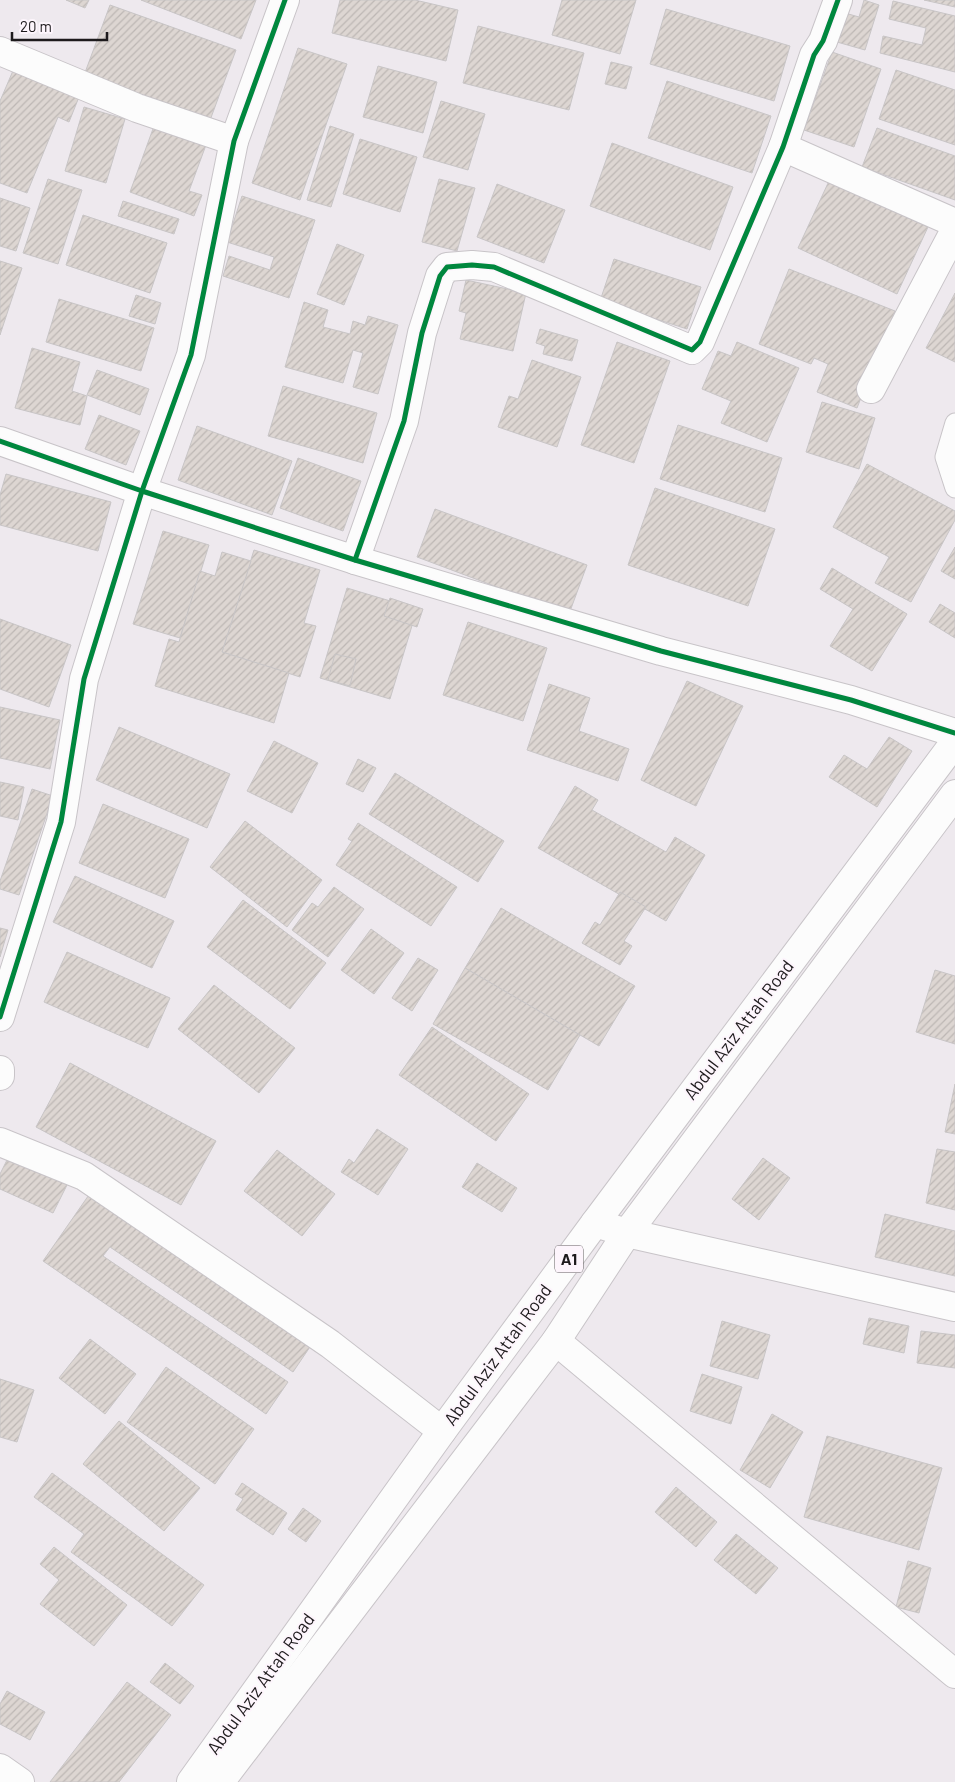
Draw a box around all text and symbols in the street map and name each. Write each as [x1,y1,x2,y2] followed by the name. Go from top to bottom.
[12,10,108,42] scale bar
[20,17,52,35] text: 20 m
[679,955,798,1104] street label: Abdul Aziz Attah Road
[555,1246,583,1272] road number: A1
[439,1280,556,1429] street label: Abdul Aziz Attah Road
[202,1609,319,1758] street label: Abdul Aziz Attah Road

